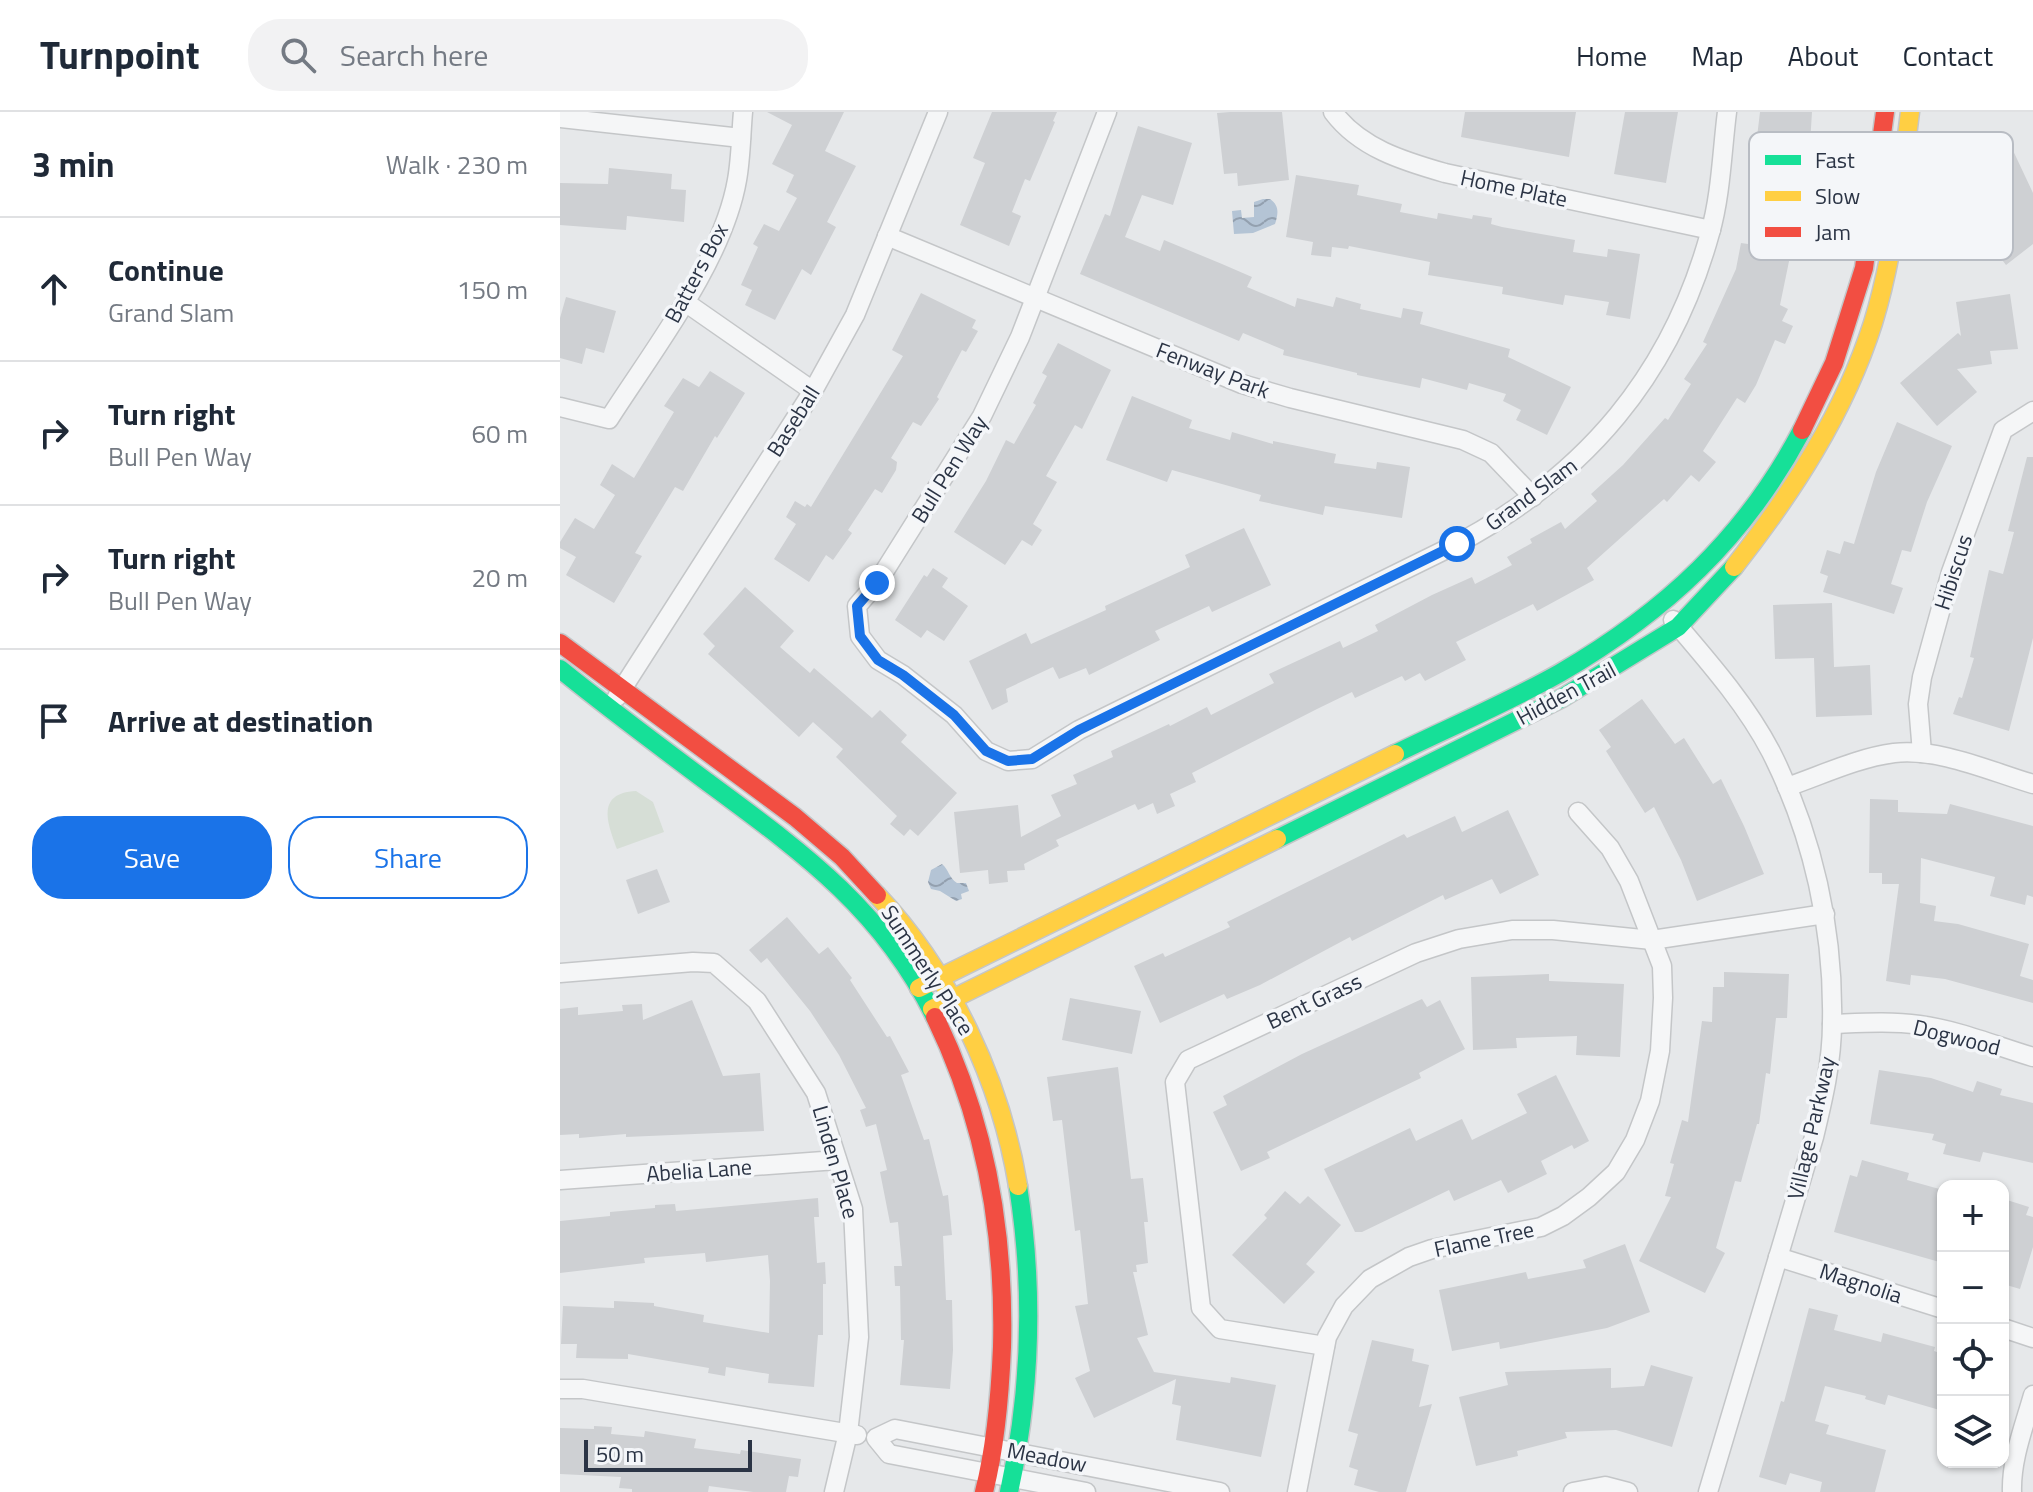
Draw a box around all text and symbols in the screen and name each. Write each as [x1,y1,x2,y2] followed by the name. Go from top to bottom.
[248,19,808,91] search box
[40,26,200,84] text: Turnpoint
[340,32,488,78] text: Search here
[276,33,320,77] icon: search
[1576,34,1647,77] text: Home
[1691,34,1744,77] text: Map
[1788,34,1858,77] text: About
[1902,34,1993,77] text: Contact
[1749,132,2013,260] legend
[32,138,115,190] text: 3 min
[1815,143,1855,177] text: Fast
[386,145,528,184] text: Walk · 230 m
[1457,160,1571,216] street label: Home Plate
[1815,179,1861,213] text: Slow
[1815,215,1851,249] text: Jam
[655,217,737,329] street label: Batters Box
[108,247,224,293] text: Continue
[32,267,76,311] icon: ahead
[457,270,528,309] text: 150 m
[108,293,234,332] text: Grand Slam
[1151,333,1275,407] street label: Fenway Park
[758,379,828,463] street label: Baseball
[108,391,236,437] text: Turn right
[902,408,996,530] street label: Bull Pen Way
[32,411,76,455] icon: right
[471,414,528,453] text: 60 m
[108,437,252,476] text: Bull Pen Way
[1478,449,1584,539] street label: Grand Slam
[1439,526,1475,562] route start
[1925,530,1981,614] street label: Hibiscus
[108,535,236,581] text: Turn right
[32,555,76,599] icon: right
[471,558,528,597] text: 20 m
[859,565,895,601] route end
[108,581,252,620] text: Bull Pen Way
[1510,652,1622,734] street label: Hidden Trail
[108,698,373,744] text: Arrive at destination
[32,699,76,743] icon: arrive
[32,816,272,899] button: Save
[288,816,528,899] button: Share
[873,898,983,1042] street label: Summerly Place
[1261,964,1367,1038] street label: Bent Grass
[1910,1010,2004,1064] street label: Dogwood
[1778,1053,1844,1203] street label: Village Parkway
[804,1101,868,1223] street label: Linden Place
[645,1149,753,1191] street label: Abelia Lane
[1937,1180,2009,1468] map controls
[1937,1180,2009,1252] button: +
[1431,1212,1537,1266] street label: Flame Tree
[1937,1252,2009,1324] button: −
[1815,1254,1907,1312] street label: Magnolia
[1937,1324,2009,1396] button: locate
[1937,1396,2009,1468] button: layers
[1004,1433,1090,1481] street label: Meadow
[584,1436,752,1472] scale bar
[596,1437,644,1471] text: 50 m

